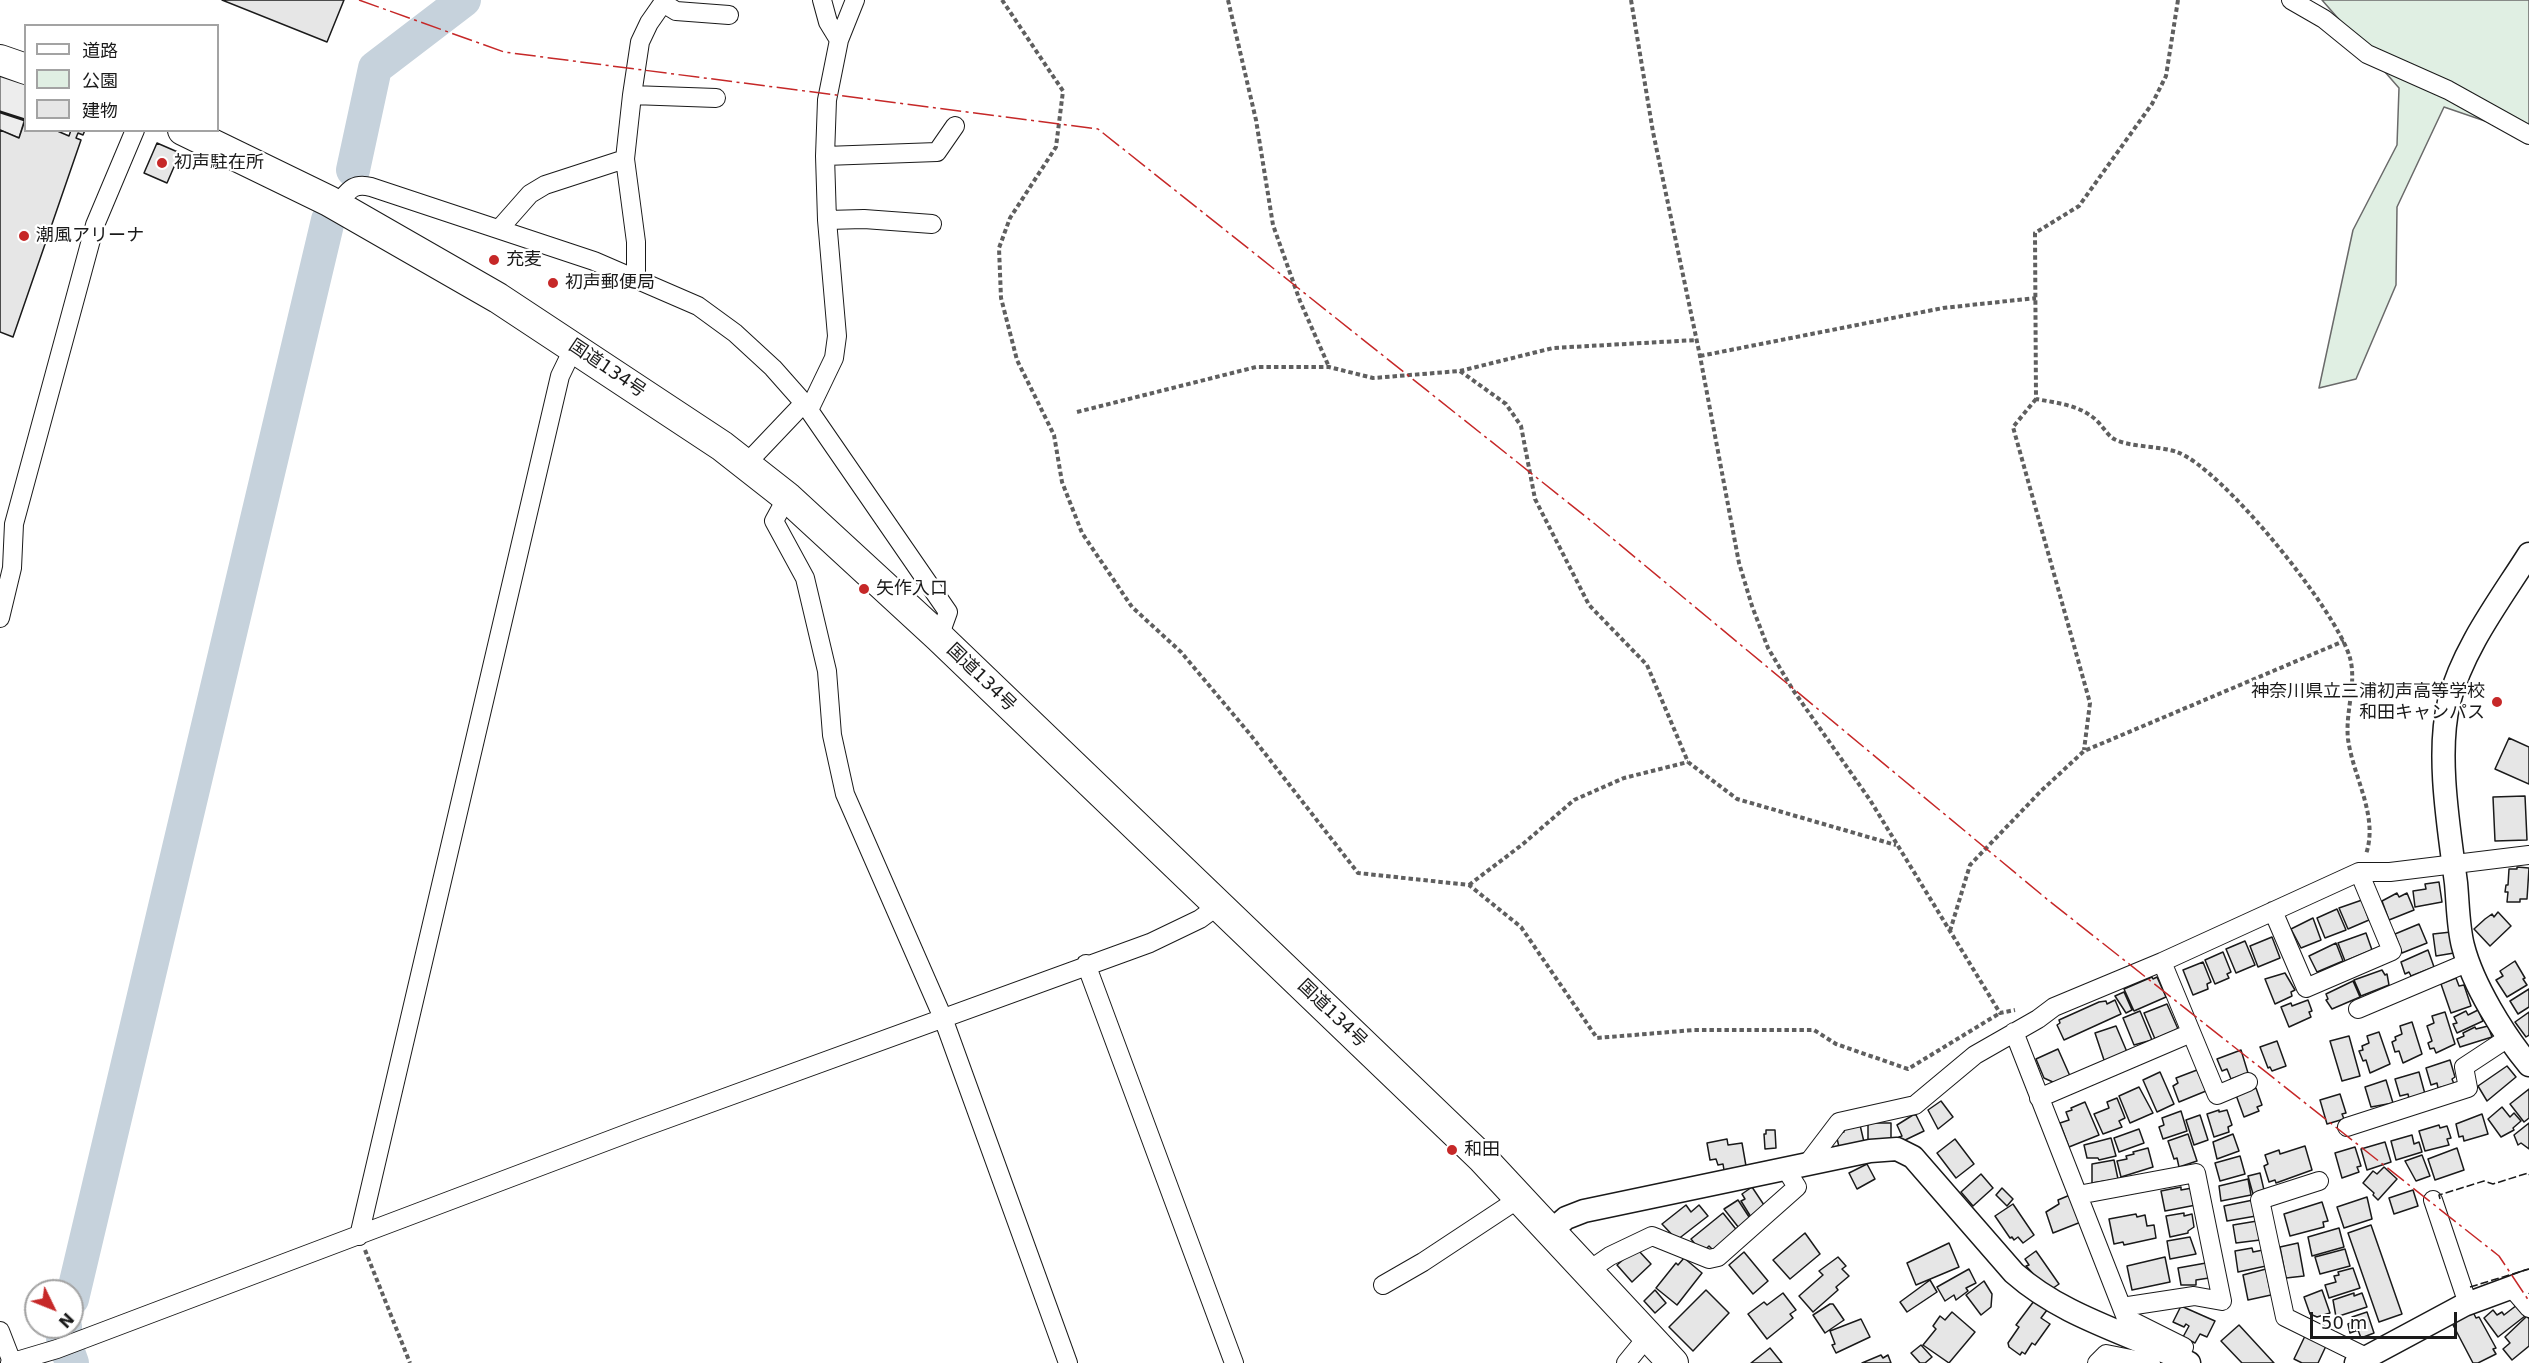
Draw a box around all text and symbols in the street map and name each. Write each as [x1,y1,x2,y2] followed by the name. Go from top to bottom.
[24,24,219,132] legend
[82,40,118,61] text: 道路
[82,70,118,91] text: 公園
[82,100,118,121] text: 建物
[174,152,264,174] place label: 初声駐在所
[155,156,169,170] marker: 初声駐在所
[36,225,144,247] place label: 潮風アリーナ
[17,229,31,243] marker: 潮風アリーナ
[506,249,542,271] place label: 充麦
[487,253,501,267] marker: 充麦
[565,272,655,294] place label: 初声郵便局
[546,276,560,290] marker: 初声郵便局
[564,335,650,403] street label: 国道134号
[876,578,948,600] place label: 矢作入口
[857,582,871,596] marker: 矢作入口
[942,640,1020,716] street label: 国道134号
[2251,681,2485,724] place label: 神奈川県立三浦初声高等学校 和田キャンパス
[2490,695,2504,709] marker: 神奈川県立三浦初声高等学校 和田キャンパス
[1293,976,1371,1052] street label: 国道134号
[1464,1139,1500,1161] place label: 和田
[1445,1143,1459,1157] marker: 和田
[24,1279,84,1339] north arrow
[2313,1300,2460,1338] scale bar
[55,1309,78,1332] text: N
[2321,1312,2367,1333] text: 50 m

